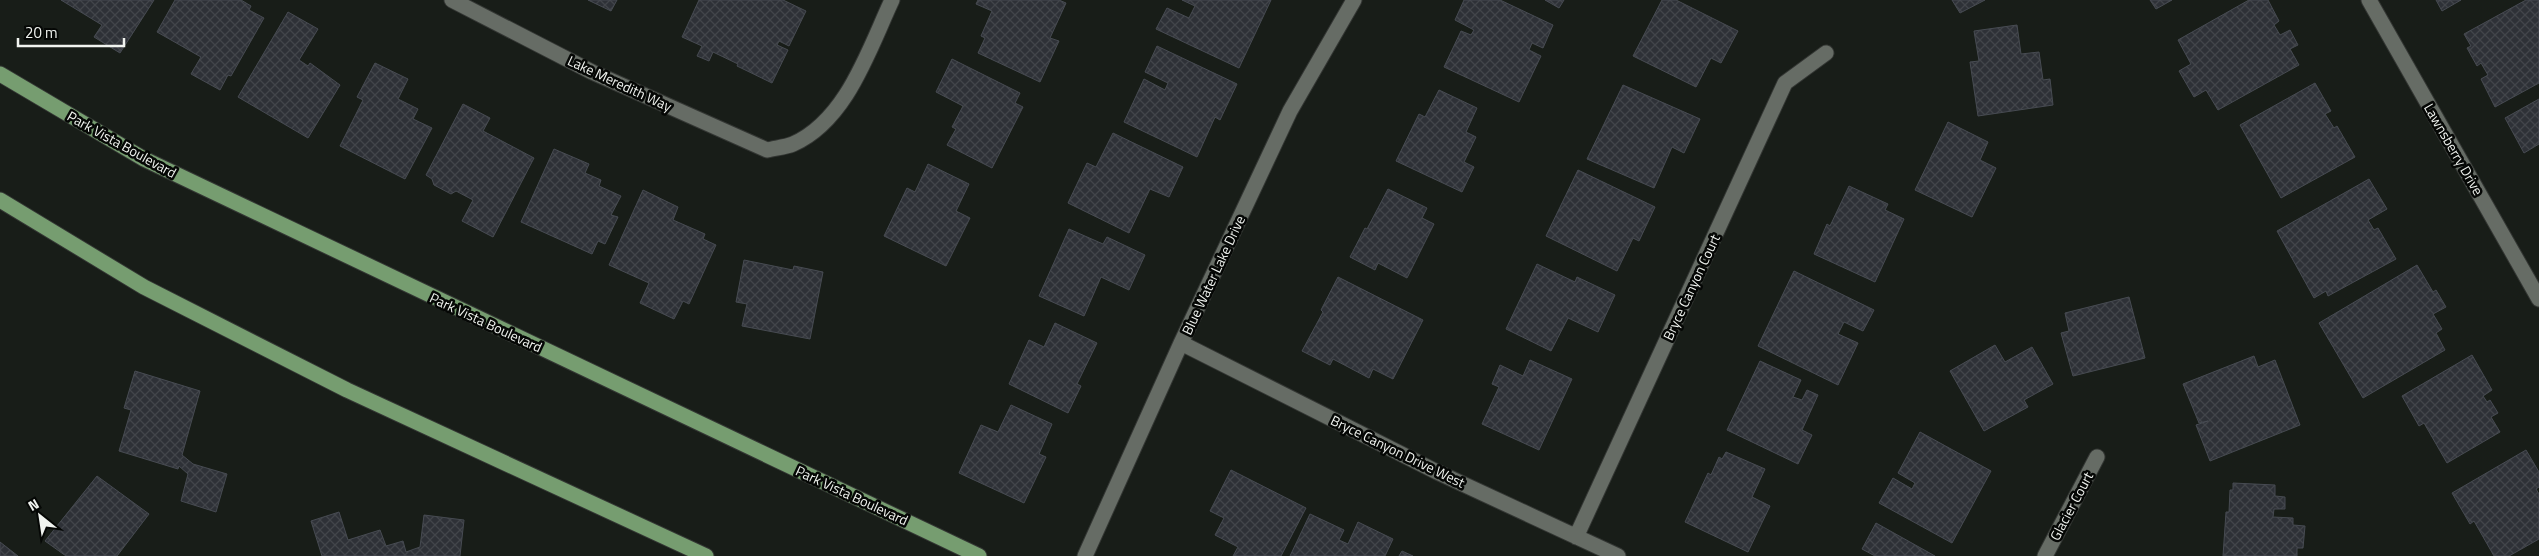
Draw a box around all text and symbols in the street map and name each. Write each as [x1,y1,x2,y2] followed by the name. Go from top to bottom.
[18,15,124,47] scale bar
[25,21,58,44] text: 20 m
[564,50,676,116] street label: Lake Meredith Way
[2419,99,2489,199] street label: Lawnsberry Drive
[64,105,180,183] street label: Park Vista Boulevard
[1176,212,1250,338] street label: Blue Water Lake Drive
[1657,230,1725,344] street label: Bryce Canyon Court
[426,287,546,357] street label: Park Vista Boulevard
[1327,409,1469,493] street label: Bryce Canyon Drive West
[792,460,912,530] street label: Park Vista Boulevard
[2044,468,2098,544] street label: Glacier Court
[15,491,65,541] north arrow
[24,493,43,516] text: N

